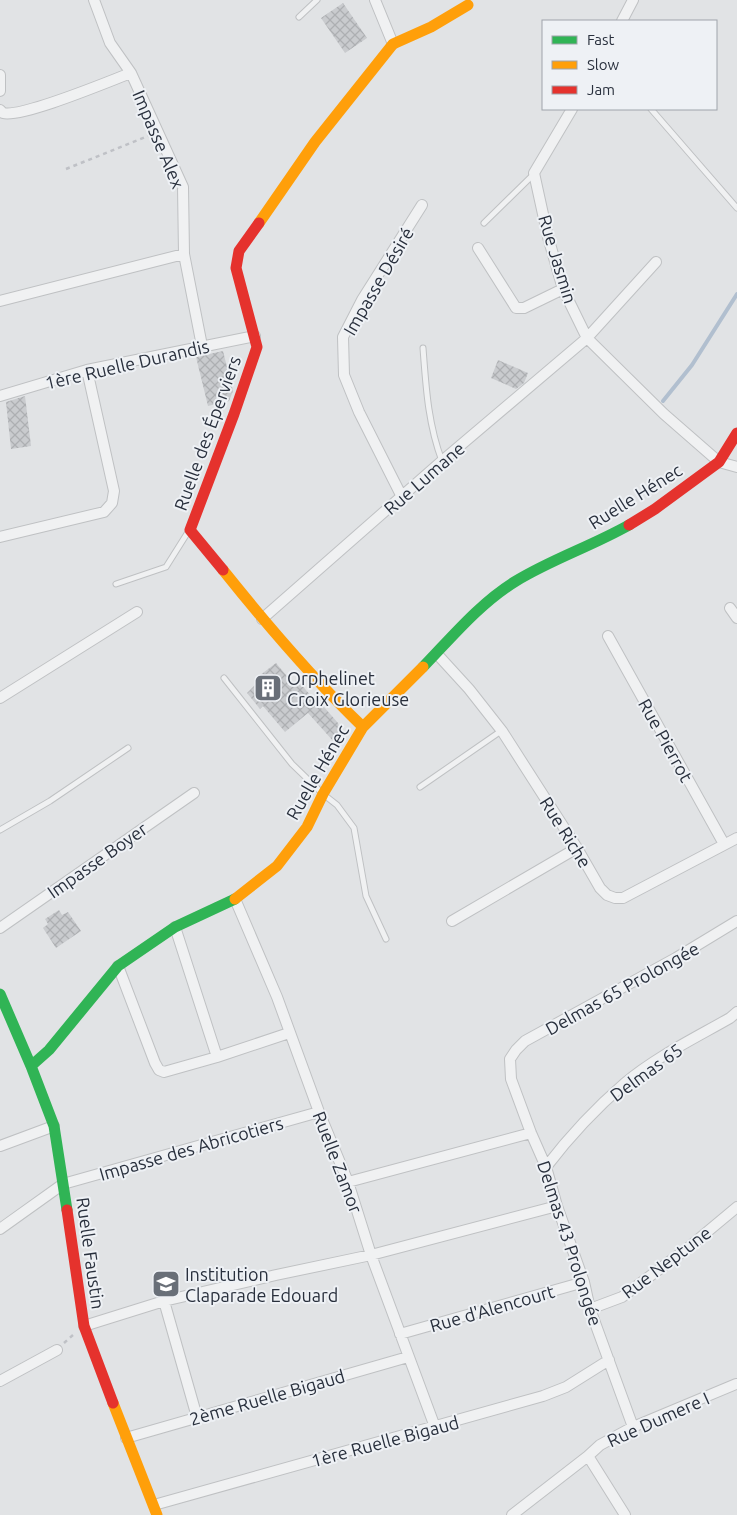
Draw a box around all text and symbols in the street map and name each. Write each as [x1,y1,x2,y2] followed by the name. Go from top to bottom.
[542,20,717,110] legend
[587,31,615,48] text: Fast
[587,56,620,73] text: Slow
[587,81,615,98] text: Jam
[129,87,189,191] street label: Impasse Alex
[535,212,581,306] street label: Rue Jasmin
[339,224,417,338] street label: Impasse Désiré
[43,335,211,393] street label: 1ère Ruelle Durandis
[169,353,244,513] street label: Ruelle des Éperviers
[380,438,468,518] street label: Rue Lumane
[585,459,685,533] street label: Ruelle Hénec
[287,668,409,709] place label: Orphelinet Croix Glorieuse
[253,673,283,703] building icon: Orphelinet Croix Glorieuse
[635,695,697,785] street label: Rue Pierrot
[282,721,352,823] street label: Ruelle Hénec
[536,793,596,871] street label: Rue Riche
[43,818,151,902] street label: Impasse Boyer
[542,937,702,1039] street label: Delmas 65 Prolongée
[606,1039,686,1105] street label: Delmas 65
[309,1108,367,1216] street label: Ruelle Zamor
[97,1112,285,1184] street label: Impasse des Abricotiers
[534,1158,606,1328] street label: Delmas 43 Prolongée
[73,1196,109,1310] street label: Ruelle Faustin
[617,1222,715,1302] street label: Rue Neptune
[185,1264,338,1305] place label: Institution Claparade Edouard
[151,1269,181,1299] school or university icon: Institution Claparade Edouard
[427,1281,557,1335] street label: Rue d'Alencourt
[187,1365,347,1429] street label: 2ème Ruelle Bigaud
[604,1388,712,1450] street label: Rue Dumere I
[309,1412,461,1470] street label: 1ère Ruelle Bigaud

